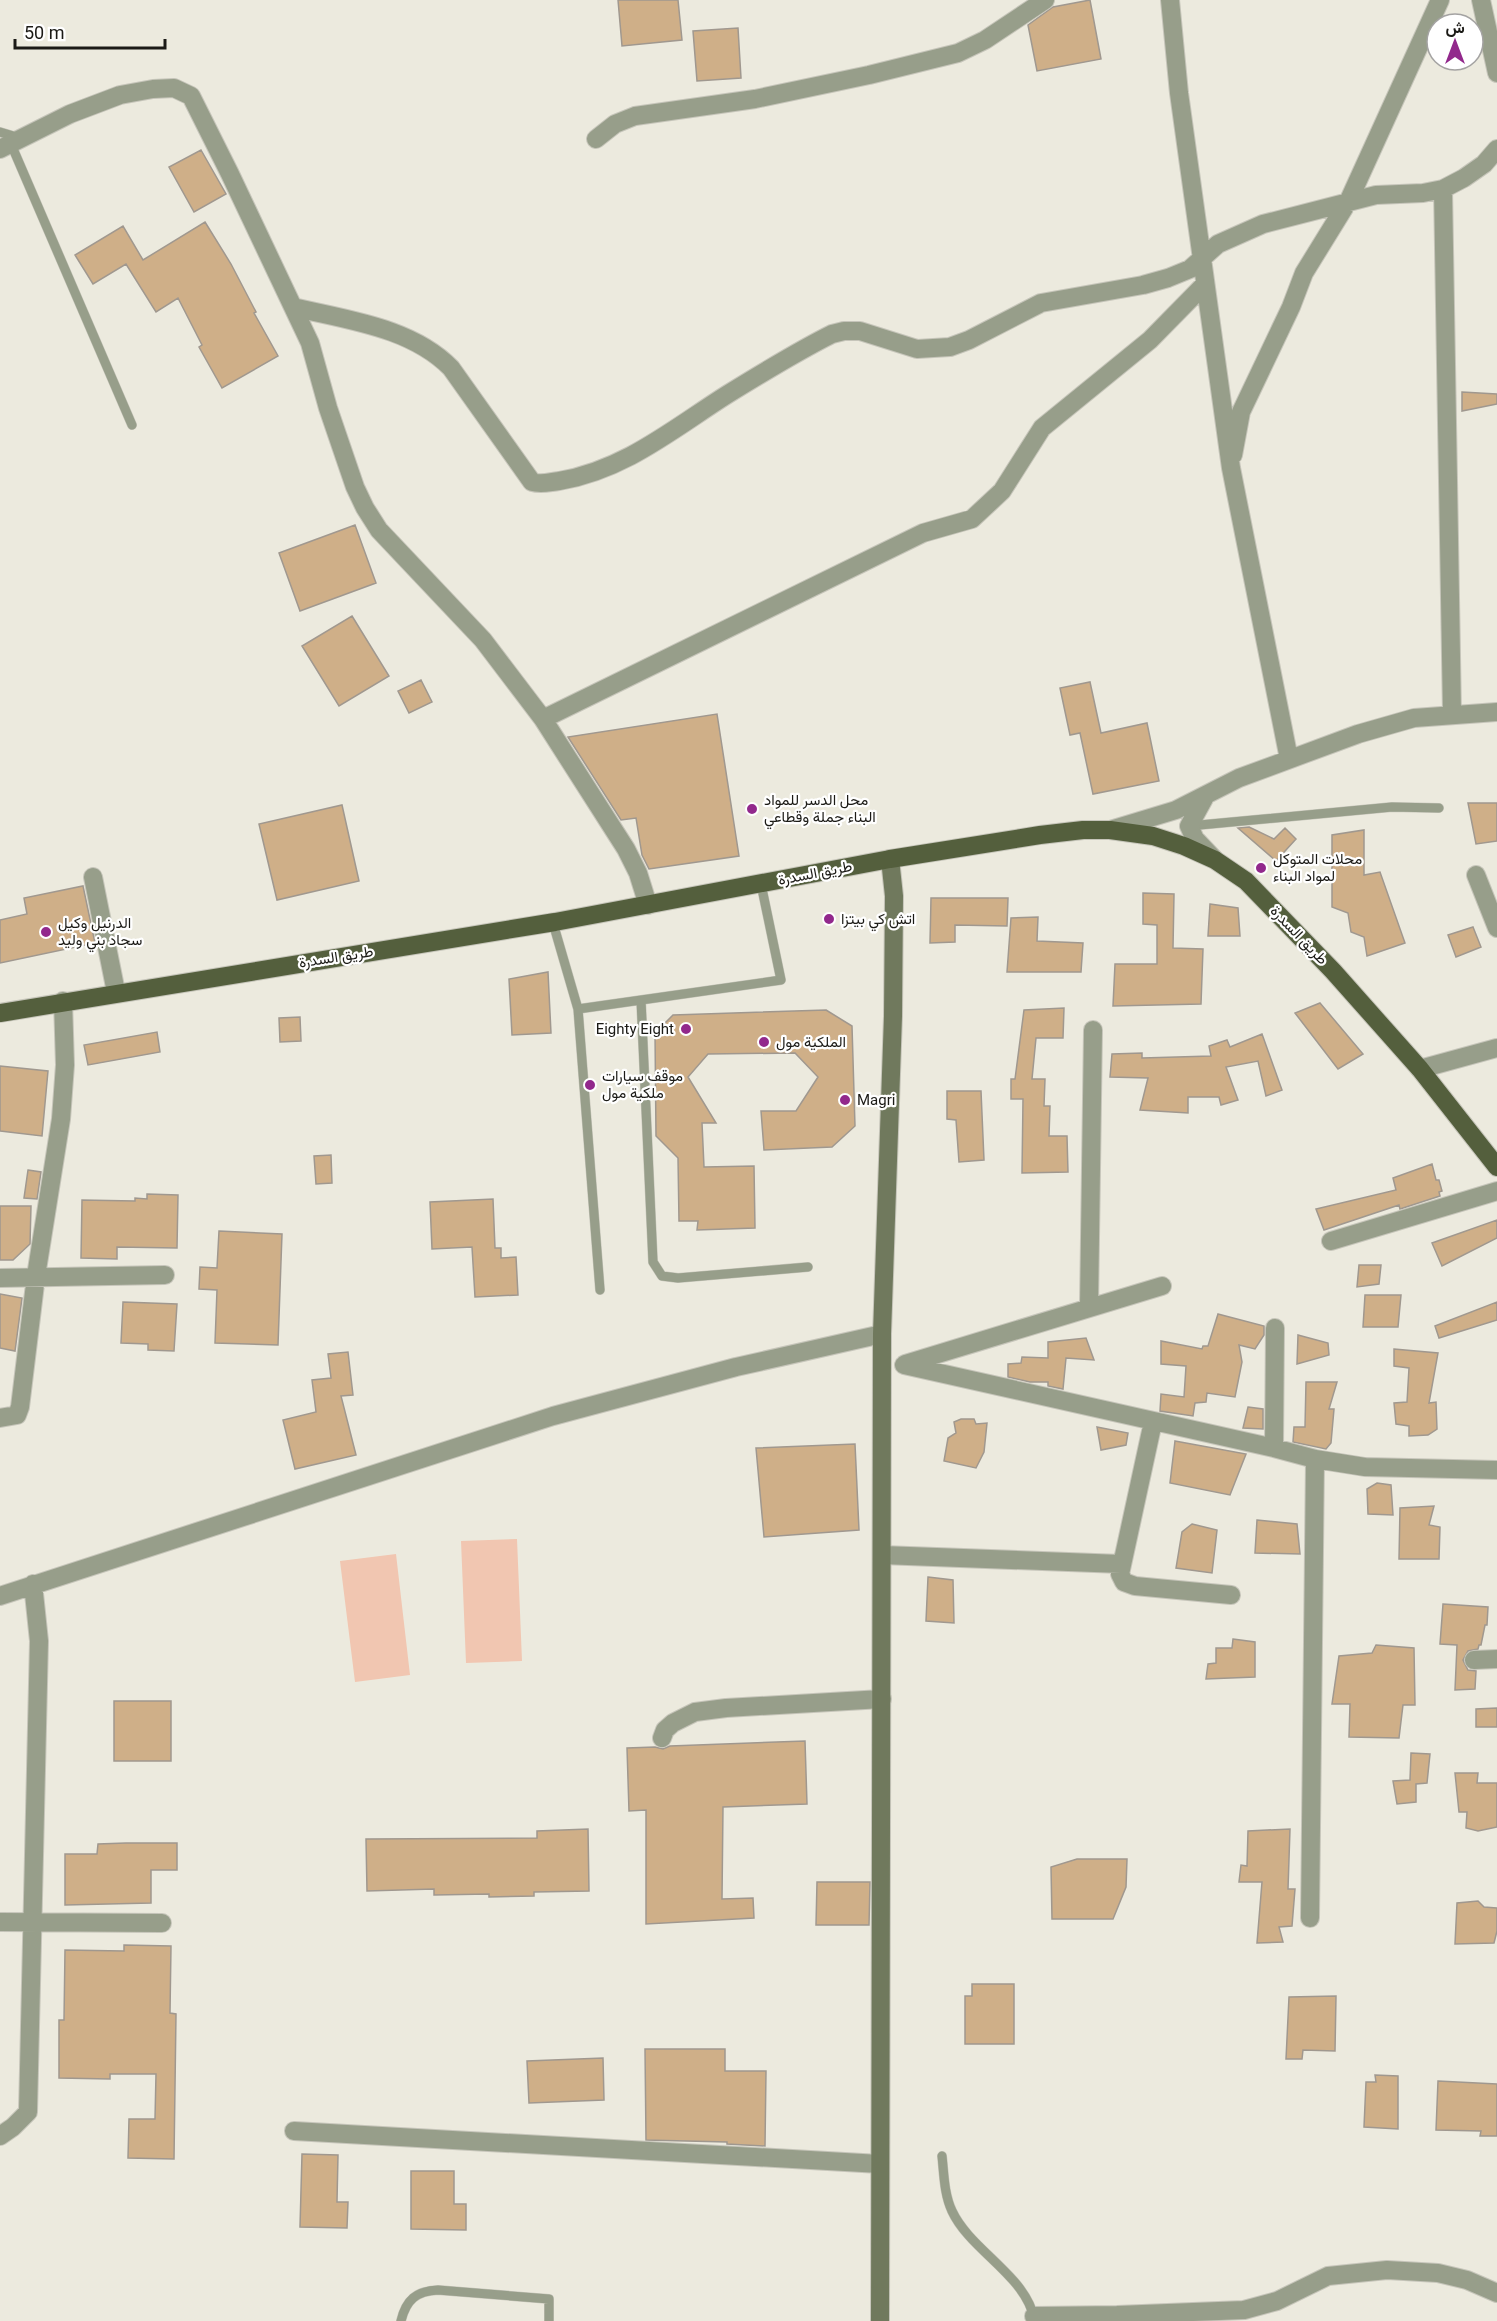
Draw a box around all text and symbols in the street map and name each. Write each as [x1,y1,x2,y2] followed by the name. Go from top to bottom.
[15,12,165,50] scale bar
[1425,12,1485,72] north arrow
[1445,18,1465,37] text: ش
[24,22,64,43] text: 50 m
[764,791,876,830] place label: محل الدسر للمواد البناء جملة وقطاعي
[745,802,759,816] marker: محل الدسر للمواد البناء جملة وقطاعي
[1273,850,1362,885] place label: محلات المتوكل لمواد البناء
[777,857,854,890] street label: طريق السدرة
[1254,861,1268,875] marker: محلات المتوكل لمواد البناء
[1266,902,1332,969] street label: طريق السدرة
[841,910,915,932] place label: اتش كي بيتزا
[822,912,836,926] marker: اتش كي بيتزا
[58,914,142,953] place label: الدرنيل وكيل سجاد بني وليد
[39,925,53,939] marker: الدرنيل وكيل سجاد بني وليد
[298,942,375,973] street label: طريق السدرة
[596,1020,674,1038] place label: Eighty Eight
[679,1022,693,1036] marker: Eighty Eight
[776,1033,846,1051] place label: الملكية مول
[757,1035,771,1049] marker: الملكية مول
[602,1067,683,1102] place label: موقف سيارات ملكية مول
[583,1078,597,1092] marker: موقف سيارات ملكية مول
[857,1091,895,1109] place label: Magri
[838,1093,852,1107] marker: Magri

